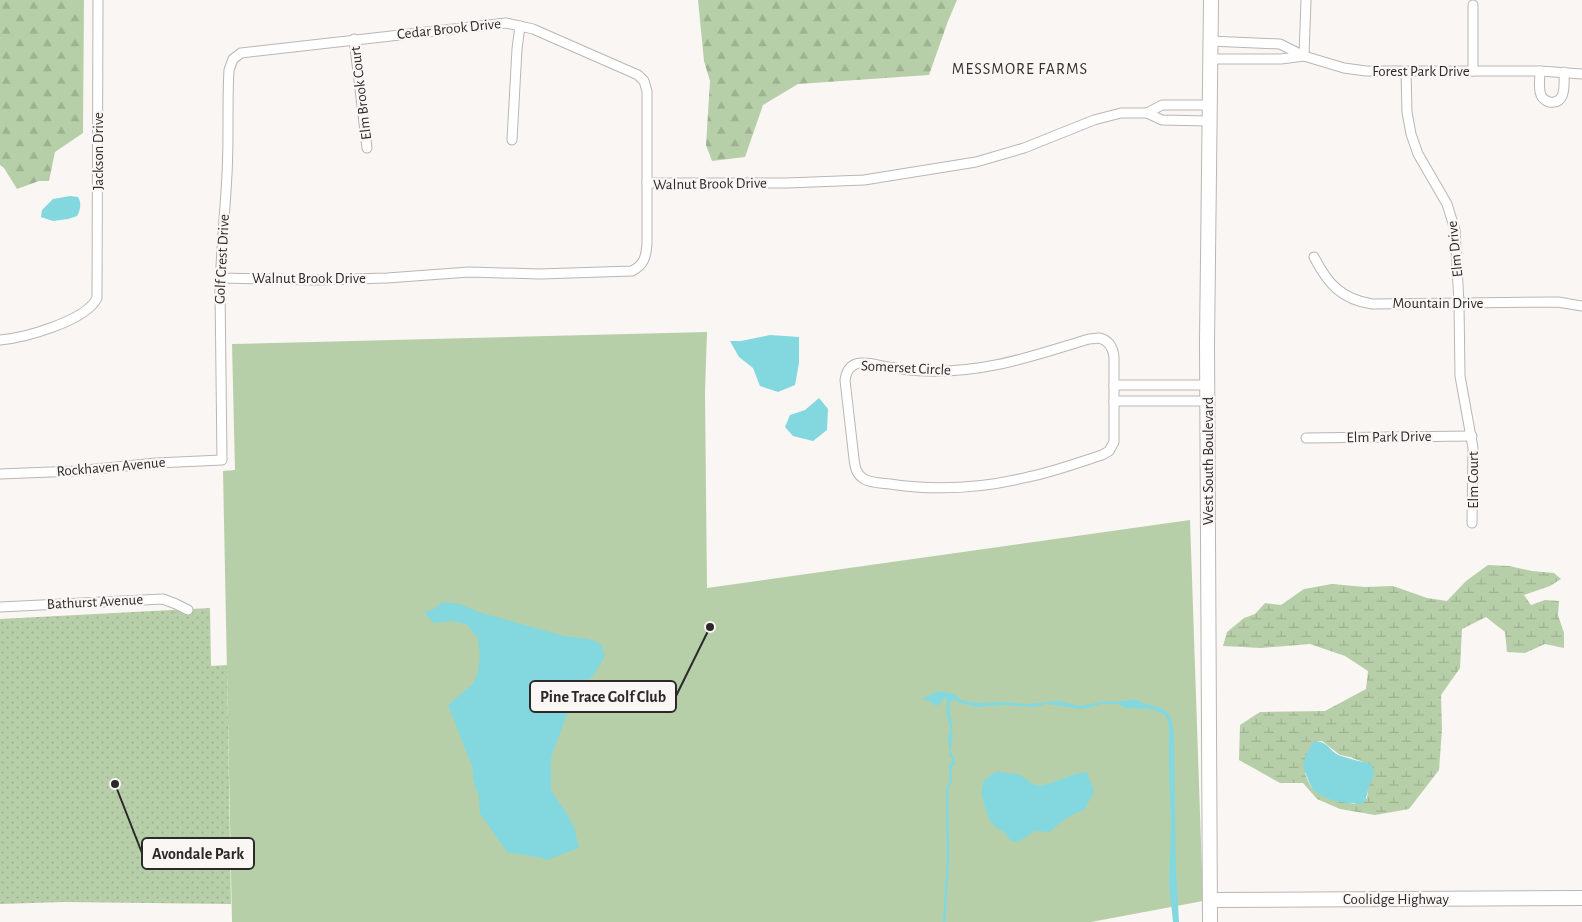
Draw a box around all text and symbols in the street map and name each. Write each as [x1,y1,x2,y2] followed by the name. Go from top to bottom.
[396,16,502,42] street label: Cedar Brook Drive
[348,45,374,141] street label: Elm Brook Court
[952,61,1088,77] district label: MESSMORE FARMS
[1372,64,1470,79] street label: Forest Park Drive
[91,112,106,190] street label: Jackson Drive
[653,176,767,192] street label: Walnut Brook Drive
[212,214,232,304] street label: Golf Crest Drive
[1445,220,1465,278] street label: Elm Drive
[252,271,366,286] street label: Walnut Brook Drive
[1393,296,1484,311] street label: Mountain Drive
[861,358,951,378] street label: Somerset Circle
[1201,397,1216,525] street label: West South Boulevard
[1346,429,1432,445] street label: Elm Park Drive
[1466,451,1481,509] street label: Elm Court
[56,455,166,479] street label: Rockhaven Avenue
[46,592,144,612] street label: Bathurst Avenue
[530,681,676,712] callout: Pine Trace Golf Club
[540,689,666,705] text: Pine Trace Golf Club
[142,838,254,869] callout: Avondale Park
[152,846,244,862] text: Avondale Park
[1343,892,1449,907] street label: Coolidge Highway

